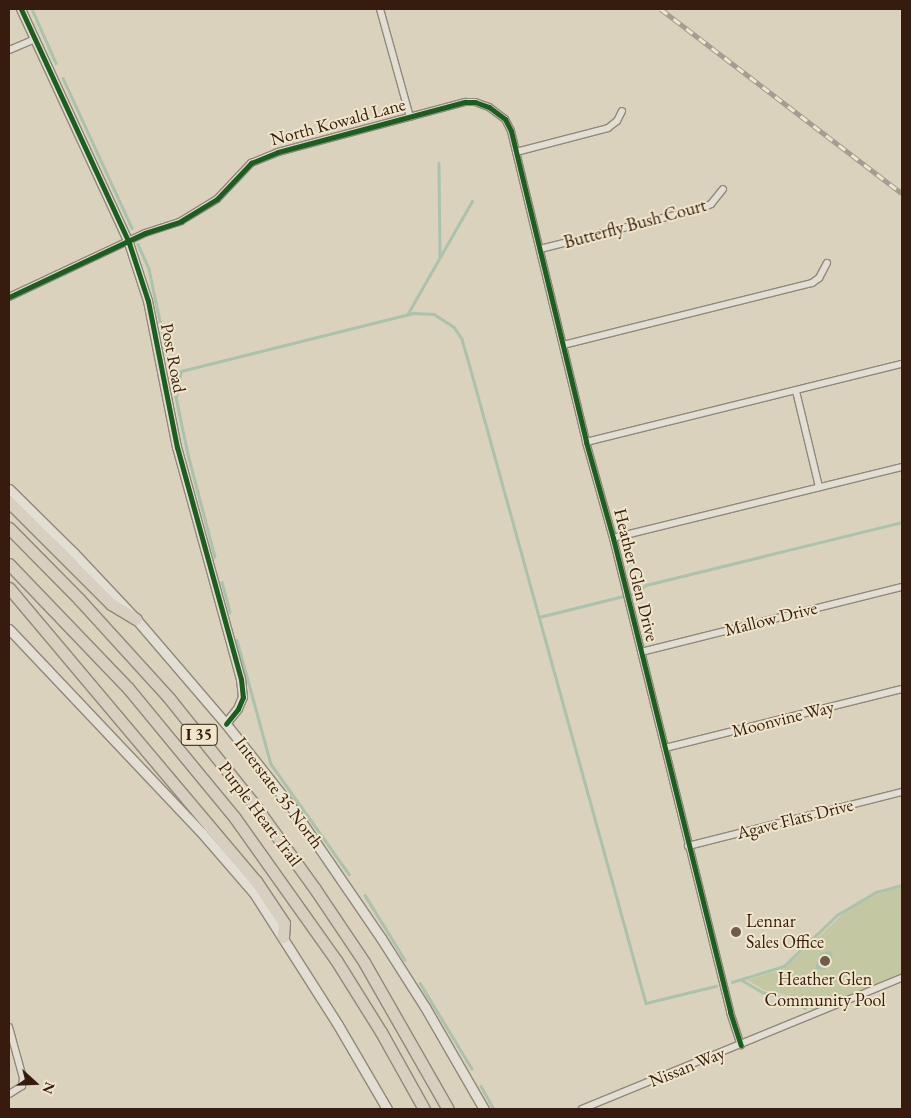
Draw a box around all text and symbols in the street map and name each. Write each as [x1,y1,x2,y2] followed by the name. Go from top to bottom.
[268,94,408,150] street label: North Kowald Lane
[561,195,709,253] street label: Butterfly Bush Court
[156,321,190,395] street label: Post Road
[609,506,663,644] street label: Heather Glen Drive
[722,597,820,641] street label: Mallow Drive
[730,696,836,742] street label: Moonvine Way
[180,722,218,748] road number: I 35
[230,733,328,853] street label: Interstate 35 North
[214,757,306,871] street label: Purple Heart Trail
[734,794,856,844] street label: Agave Flats Drive
[746,911,824,954] place label: Lennar Sales Office
[730,926,742,938] marker: Lennar Sales Office
[819,955,831,967] marker: Heather Glen Community Pool
[764,969,886,1012] place label: Heather Glen Community Pool
[646,1042,728,1092] street label: Nissan Way
[10,1058,60,1108] north arrow
[39,1080,59,1097] text: N

